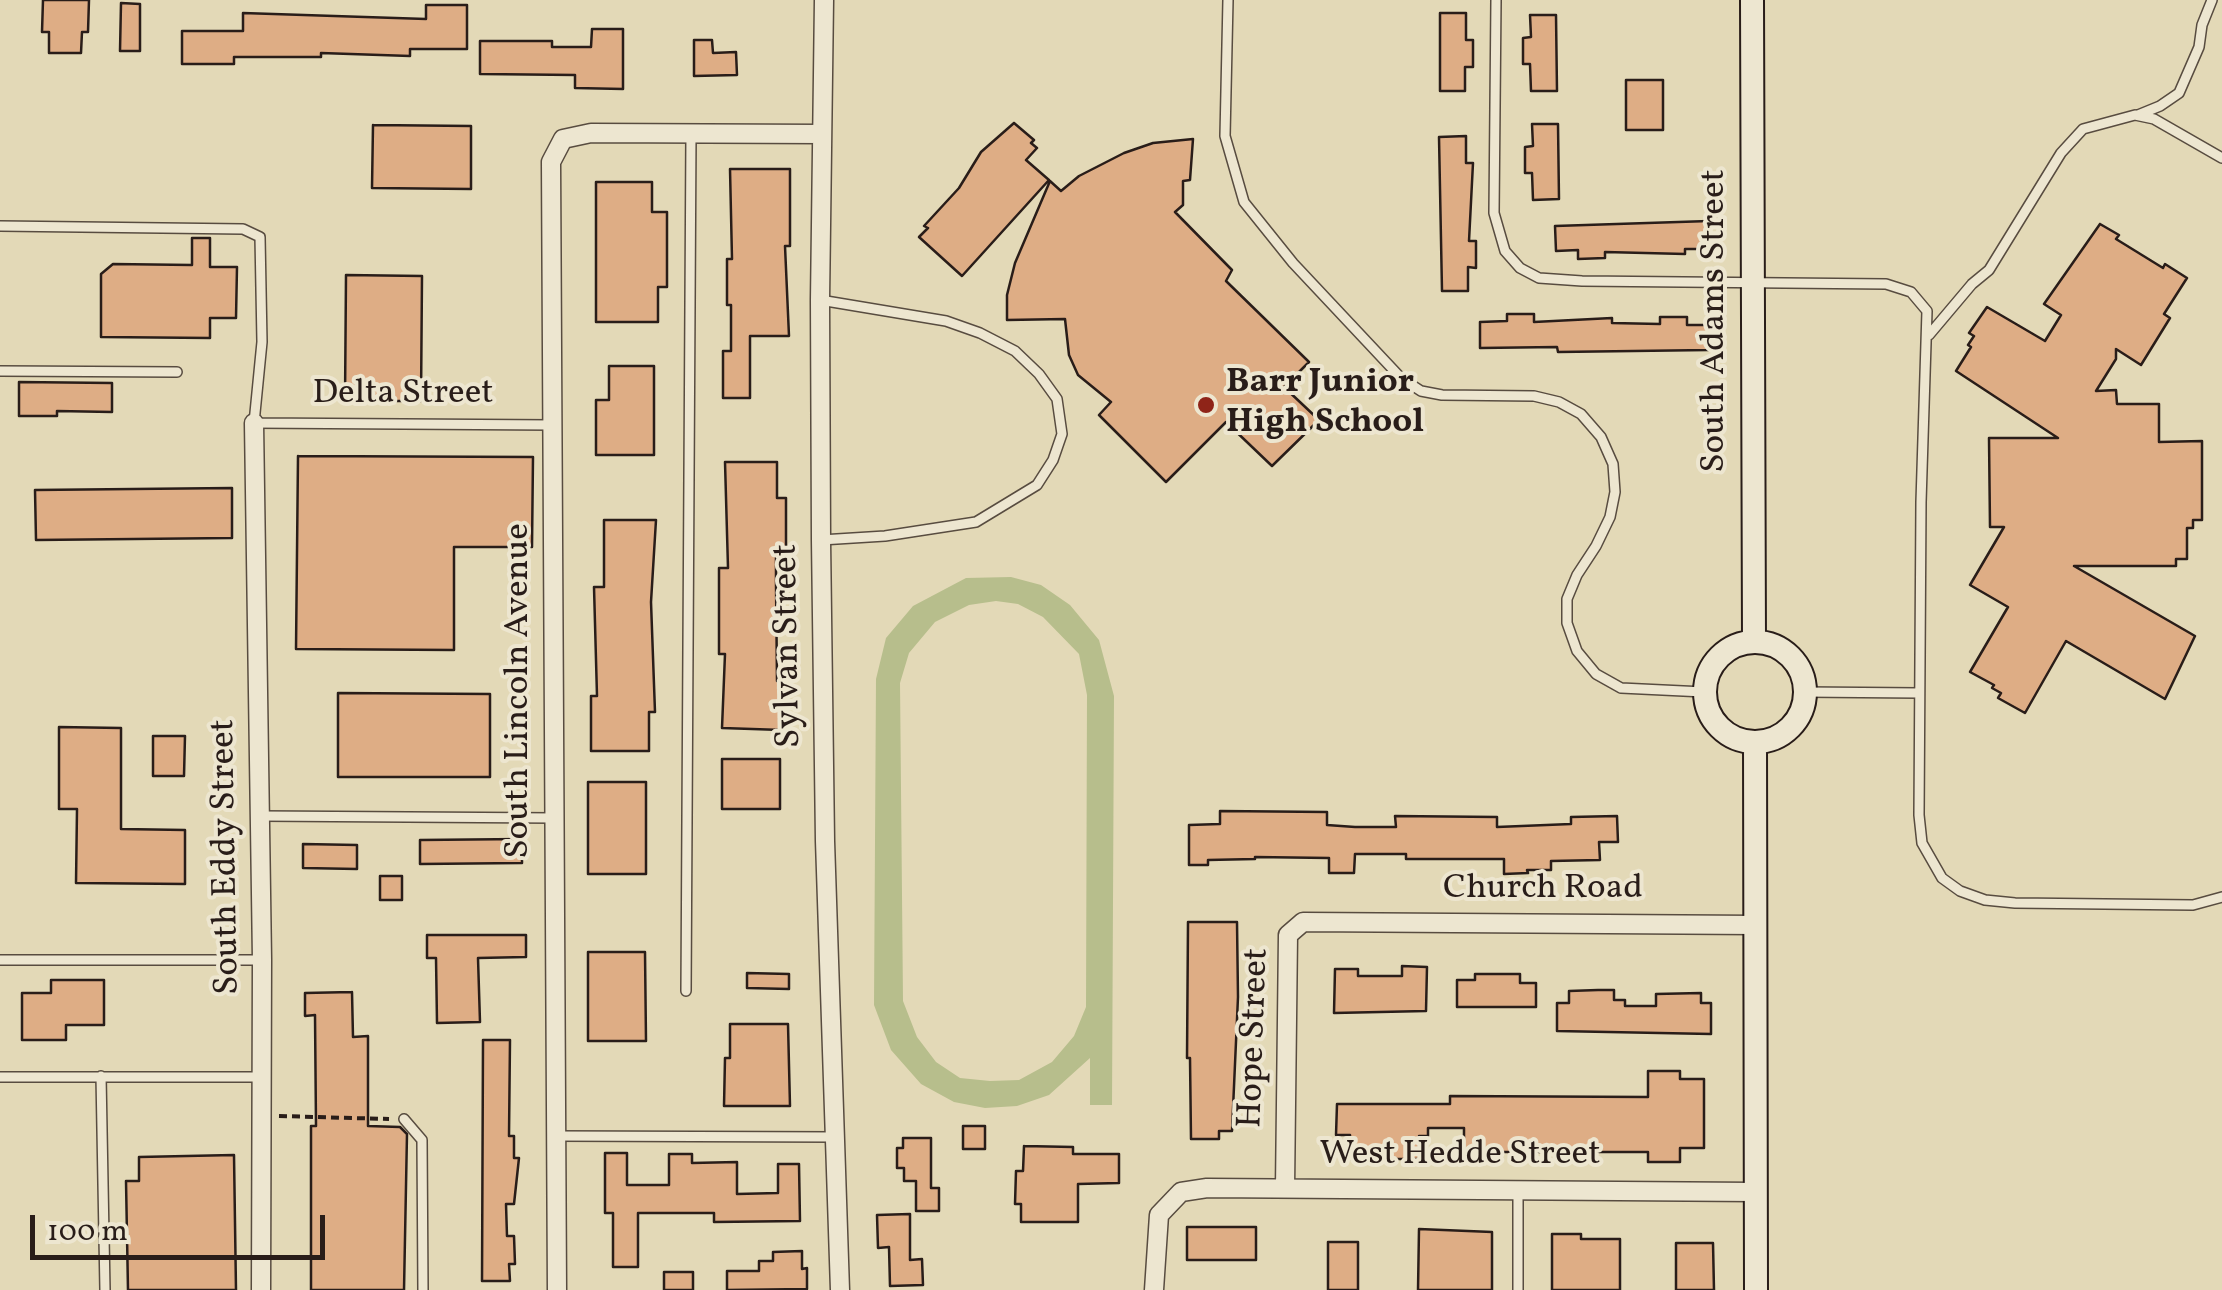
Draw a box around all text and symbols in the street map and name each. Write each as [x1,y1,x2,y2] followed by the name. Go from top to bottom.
[1696,169,1738,473] street label: South Adams Street
[1226,364,1424,446] place label: Barr Junior High School
[312,375,494,417] street label: Delta Street
[1195,394,1217,416] marker: Barr Junior High School
[500,523,542,859] street label: South Lincoln Avenue
[767,544,813,748] street label: Sylvan Street
[205,719,251,995] street label: South Eddy Street
[1443,870,1643,912] street label: Church Road
[1232,947,1280,1129] street label: Hope Street
[1320,1136,1600,1178] street label: West Hedde Street
[35,1195,330,1257] scale bar
[47,1211,128,1253] text: 100 m

